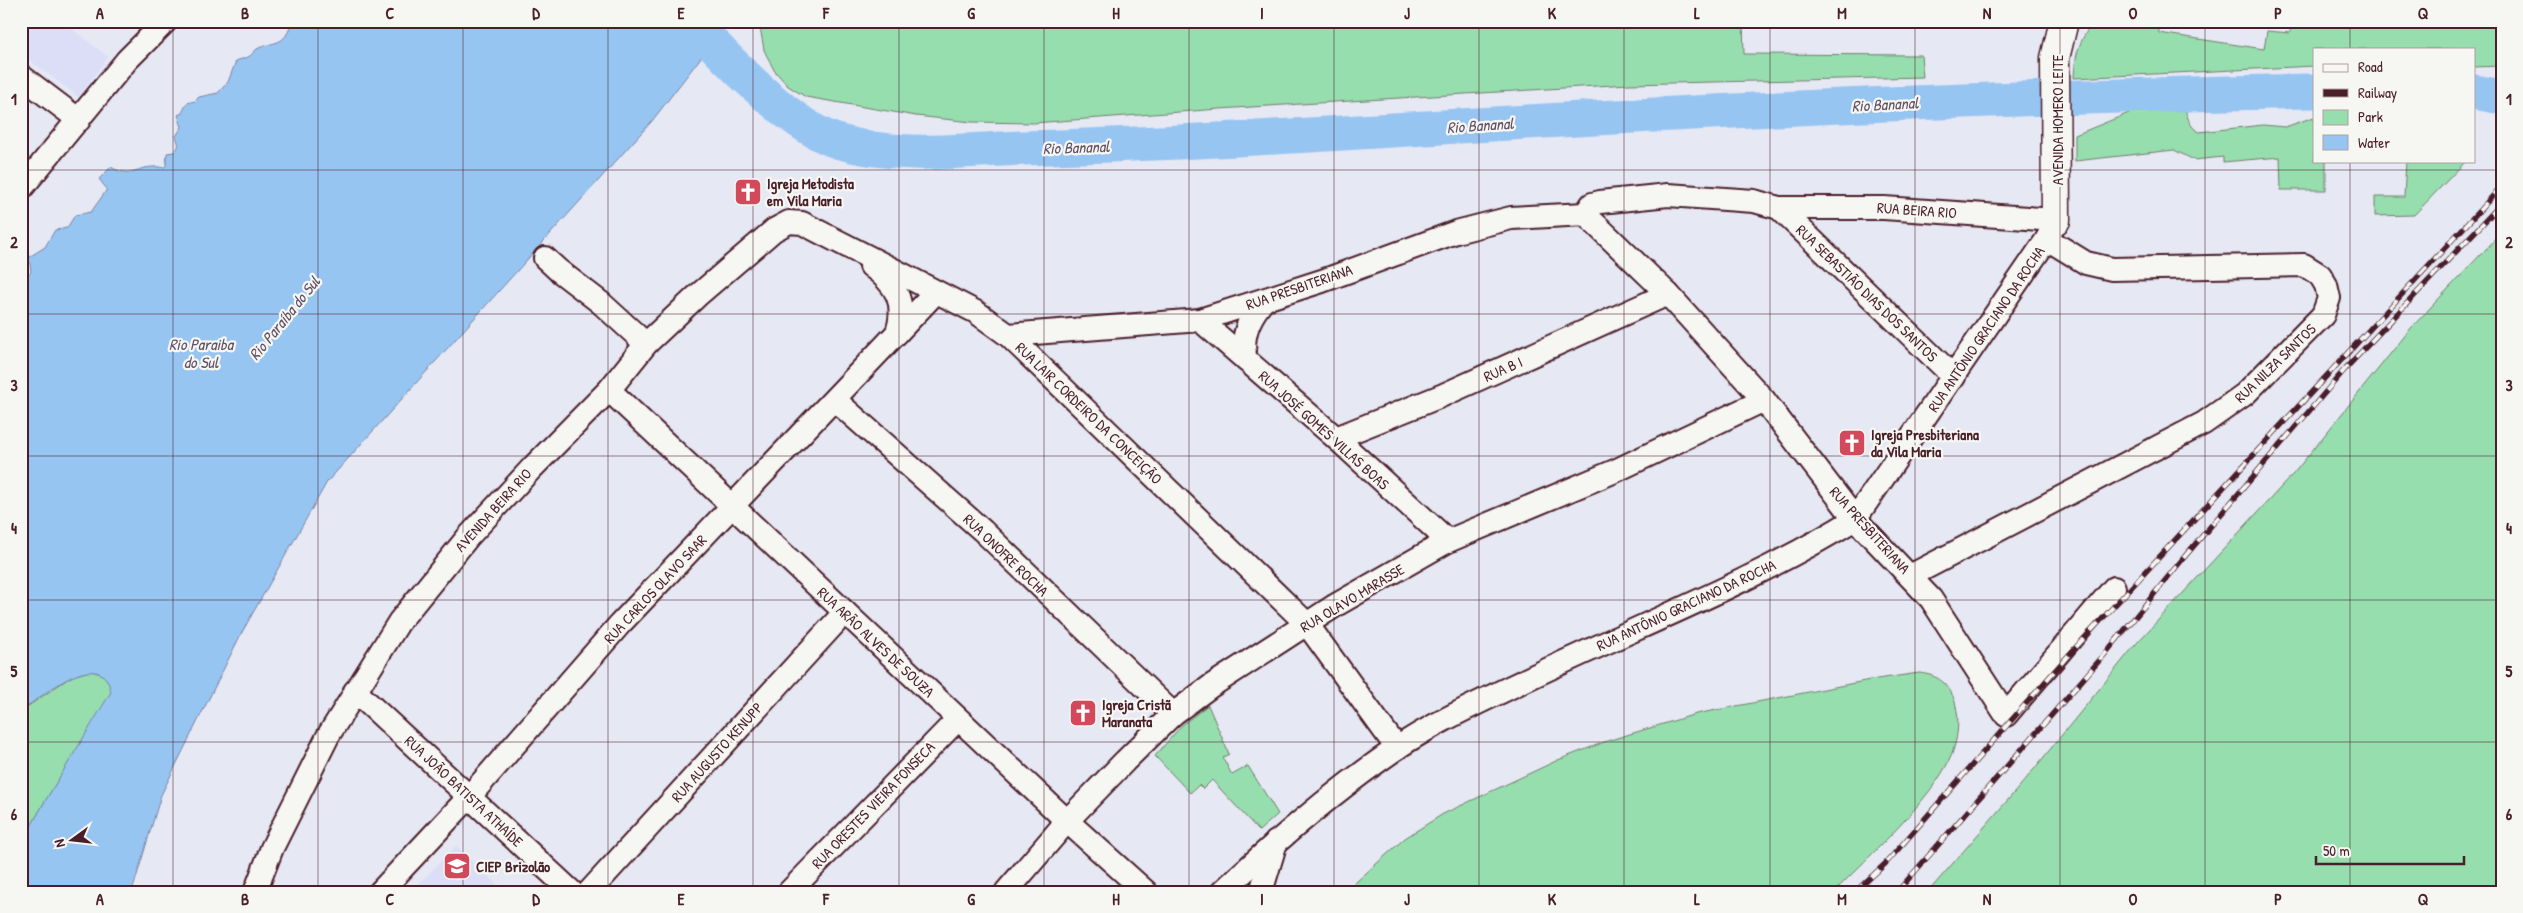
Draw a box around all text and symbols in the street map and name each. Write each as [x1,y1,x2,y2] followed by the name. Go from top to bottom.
[96,2,104,24] text: A
[241,2,249,24] text: B
[386,2,395,24] text: C
[532,2,540,24] text: D
[677,2,685,24] text: E
[822,2,830,24] text: F
[967,2,975,24] text: G
[1112,2,1120,24] text: H
[1260,2,1264,24] text: I
[1404,2,1410,24] text: J
[1548,2,1557,24] text: K
[1694,2,1700,24] text: L
[1837,2,1847,24] text: M
[1983,2,1992,24] text: N
[2129,2,2138,24] text: O
[2274,2,2282,24] text: P
[2418,2,2428,24] text: Q
[2313,48,2476,162] legend
[2047,54,2068,185] street label: AVENIDA HOMERO LEITE
[2358,56,2383,77] text: Road
[2358,82,2397,103] text: Railway
[11,88,17,110] text: 1
[2506,88,2512,110] text: 1
[1851,91,1920,117] water label: Rio Bananal
[2358,106,2383,127] text: Park
[1446,112,1515,138] water label: Rio Bananal
[2358,132,2390,153] text: Water
[1042,135,1110,159] water label: Rio Bananal
[767,173,854,211] place label: Igreja Metodista em Vila Maria
[733,177,763,207] church icon: Igreja Metodista em Vila Maria
[1876,197,1958,223] street label: RUA BEIRA RIO
[1792,220,1942,366] street label: RUA SEBASTIÃO DIAS DOS SANTOS
[10,231,18,253] text: 2
[2505,231,2513,253] text: 2
[1923,242,2050,416] street label: RUA ANTÔNIO GRACIANO DA ROCHA
[1243,259,1356,315] street label: RUA PRESBITERIANA
[243,271,325,365] water label: Rio Paraíba do Sul
[2230,319,2320,407] street label: RUA NILZA SANTOS
[169,333,235,373] water label: Rio Paraiba do Sul
[1011,337,1167,489] street label: RUA LAIR CORDEIRO DA CONCEIÇÃO
[1480,351,1526,387] street label: RUA B I
[1254,366,1394,494] street label: RUA JOSÉ GOMES VILLAS BOAS
[10,374,18,396] text: 3
[2505,374,2513,396] text: 3
[1871,424,1979,462] place label: Igreja Presbiteriana da Vila Maria
[1837,428,1867,458] church icon: Igreja Presbiteriana da Vila Maria
[450,464,536,556] street label: AVENIDA BEIRA RIO
[1825,482,1915,579] street label: RUA PRESBITERIANA
[959,509,1054,601] street label: RUA ONOFRE ROCHA
[11,517,17,539] text: 4
[2506,517,2512,539] text: 4
[599,530,711,648] street label: RUA CARLOS OLAVO SAAR
[1593,554,1780,656] street label: RUA ANTÔNIO GRACIANO DA ROCHA
[1296,558,1408,637] street label: RUA OLAVO MARASSE
[813,582,940,702] street label: RUA ARÃO ALVES DE SOUZA
[11,660,18,682] text: 5
[2506,660,2513,682] text: 5
[1102,694,1171,732] place label: Igreja Cristã Maranata
[666,698,768,806] street label: RUA AUGUSTO KENUPP
[1068,698,1098,728] church icon: Igreja Cristã Maranata
[400,730,528,852] street label: RUA JOÃO BATISTA ATHAÍDE
[807,736,940,873] street label: RUA ORESTES VIEIRA FONSECA
[11,803,18,825] text: 6
[2506,803,2513,825] text: 6
[48,816,98,866] north arrow
[2316,833,2463,865] scale bar
[49,837,69,850] text: N
[2323,840,2350,861] text: 50 m
[442,851,472,881] school or university icon: CIEP Brizolão
[476,856,550,877] place label: CIEP Brizolão
[96,888,104,910] text: A
[241,888,249,910] text: B
[386,888,395,910] text: C
[532,888,540,910] text: D
[677,888,685,910] text: E
[822,888,830,910] text: F
[967,888,975,910] text: G
[1112,888,1120,910] text: H
[1260,888,1264,910] text: I
[1404,888,1410,910] text: J
[1548,888,1557,910] text: K
[1694,888,1700,910] text: L
[1837,888,1847,910] text: M
[1983,888,1992,910] text: N
[2129,888,2138,910] text: O
[2274,888,2282,910] text: P
[2418,888,2428,910] text: Q

